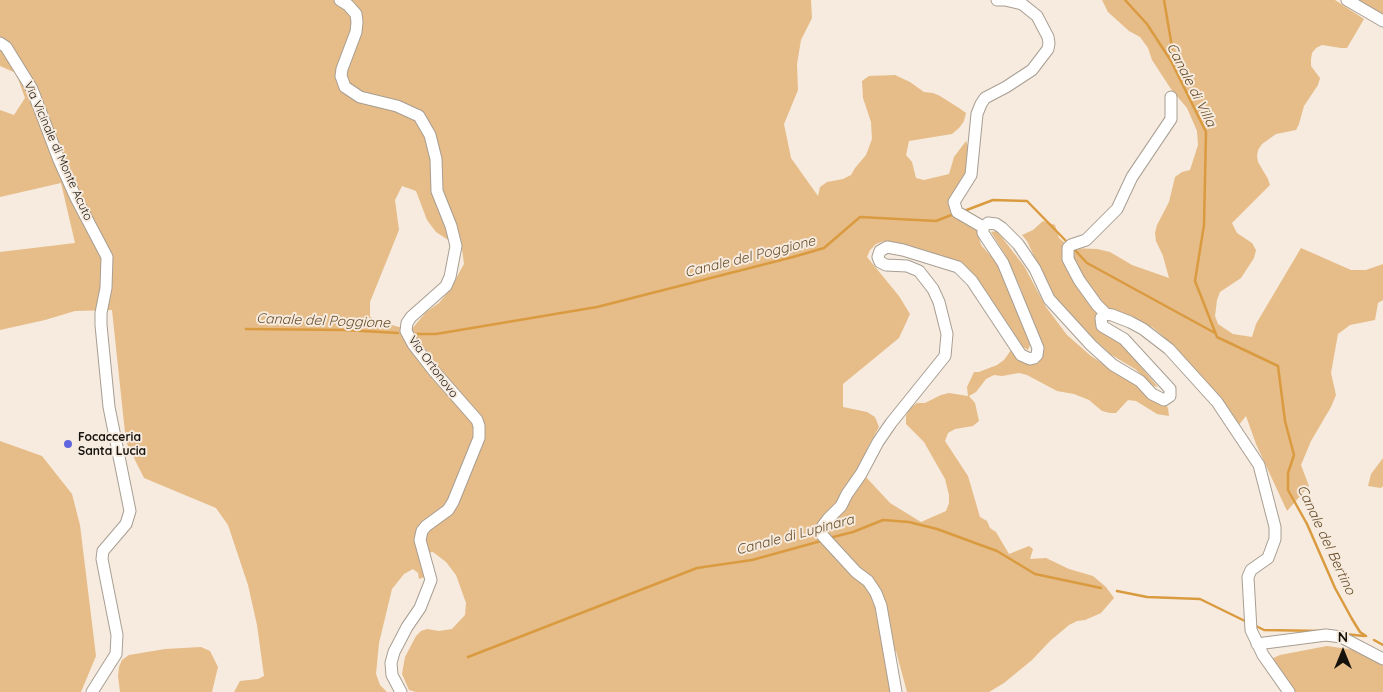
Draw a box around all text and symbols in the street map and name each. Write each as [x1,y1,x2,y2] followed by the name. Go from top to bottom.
[1163,40,1219,130] water label: Canale di Villa
[21,79,95,223] street label: Via Vicinale di Monte Acuto
[683,233,817,281] water label: Canale del Poggione
[256,310,390,332] water label: Canale del Poggione
[405,333,461,401] street label: Via Ortonovo
[78,430,146,458] place label: Focacceria Santa Lucia
[62,438,74,450] marker: Focacceria Santa Lucia
[1293,482,1359,598] water label: Canale del Bertino
[734,511,856,559] water label: Canale di Lupinara
[1318,627,1368,677] north arrow
[1338,628,1348,646] text: N

